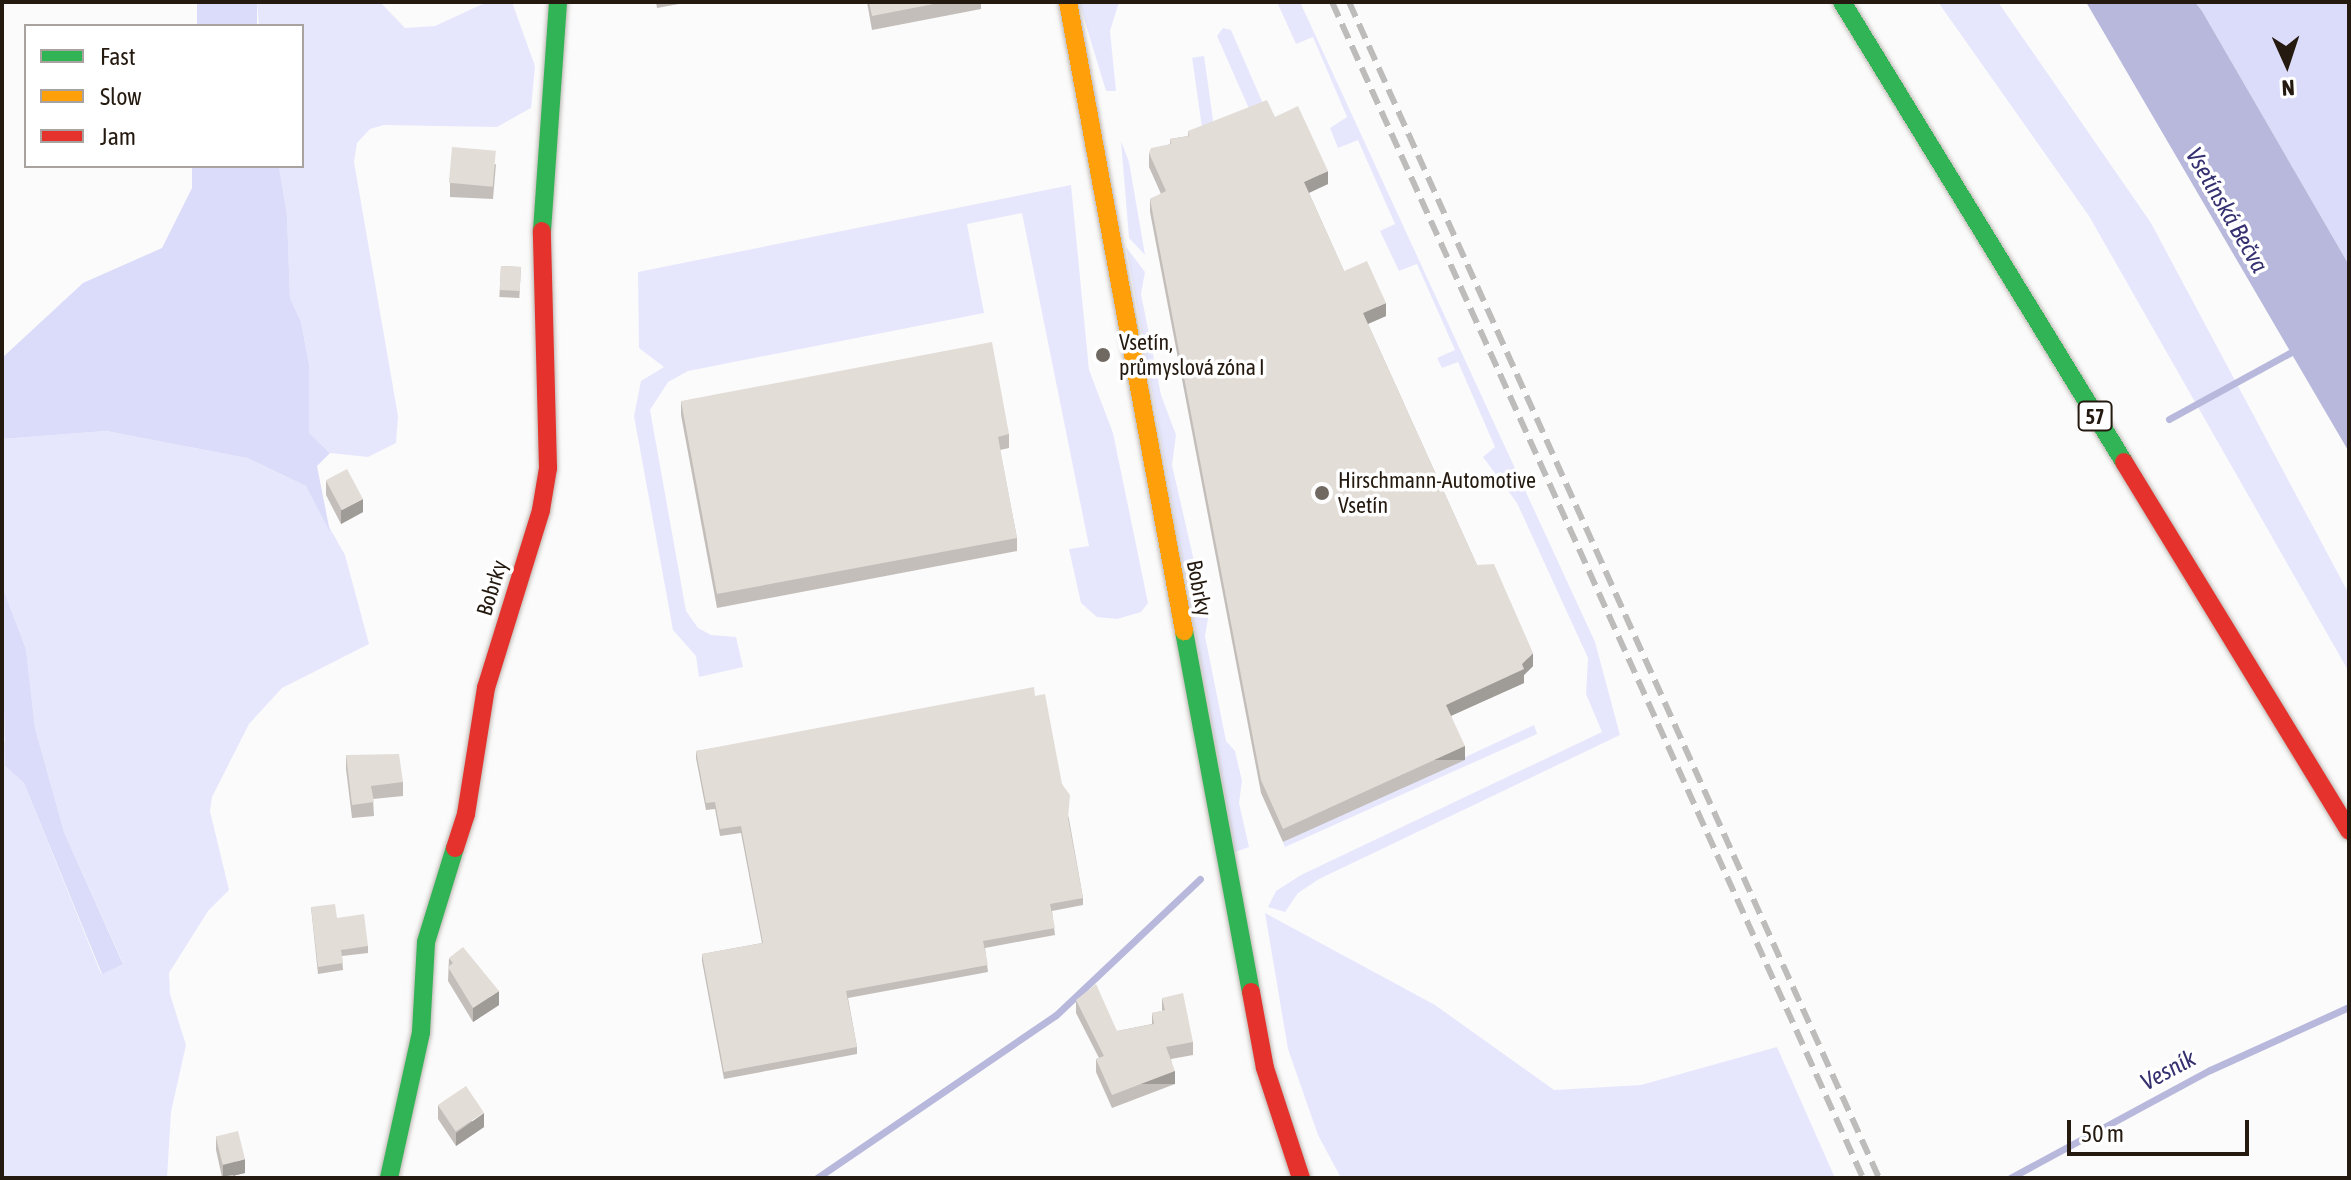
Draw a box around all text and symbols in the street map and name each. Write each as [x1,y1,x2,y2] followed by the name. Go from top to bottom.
[24,24,304,168] legend
[2247,24,2327,104] north arrow
[100,43,136,70] text: Fast
[2281,75,2295,101] text: N
[100,83,142,110] text: Slow
[100,123,136,150] text: Jam
[2180,143,2274,277] water label: Vsetínská Bečva
[1119,329,1265,380] place label: Vsetín, průmyslová zóna I
[1094,346,1112,364] marker: Vsetín, průmyslová zóna I
[2077,400,2113,432] road number: 57
[1338,467,1536,518] place label: Hirschmann-Automotive Vsetín
[1313,484,1331,502] marker: Hirschmann-Automotive Vsetín
[471,557,513,619] street label: Bobrky
[1181,558,1217,618] street label: Bobrky
[2136,1044,2200,1096] water label: Vesník
[2071,1104,2253,1154] scale bar
[2081,1120,2124,1147] text: 50 m

